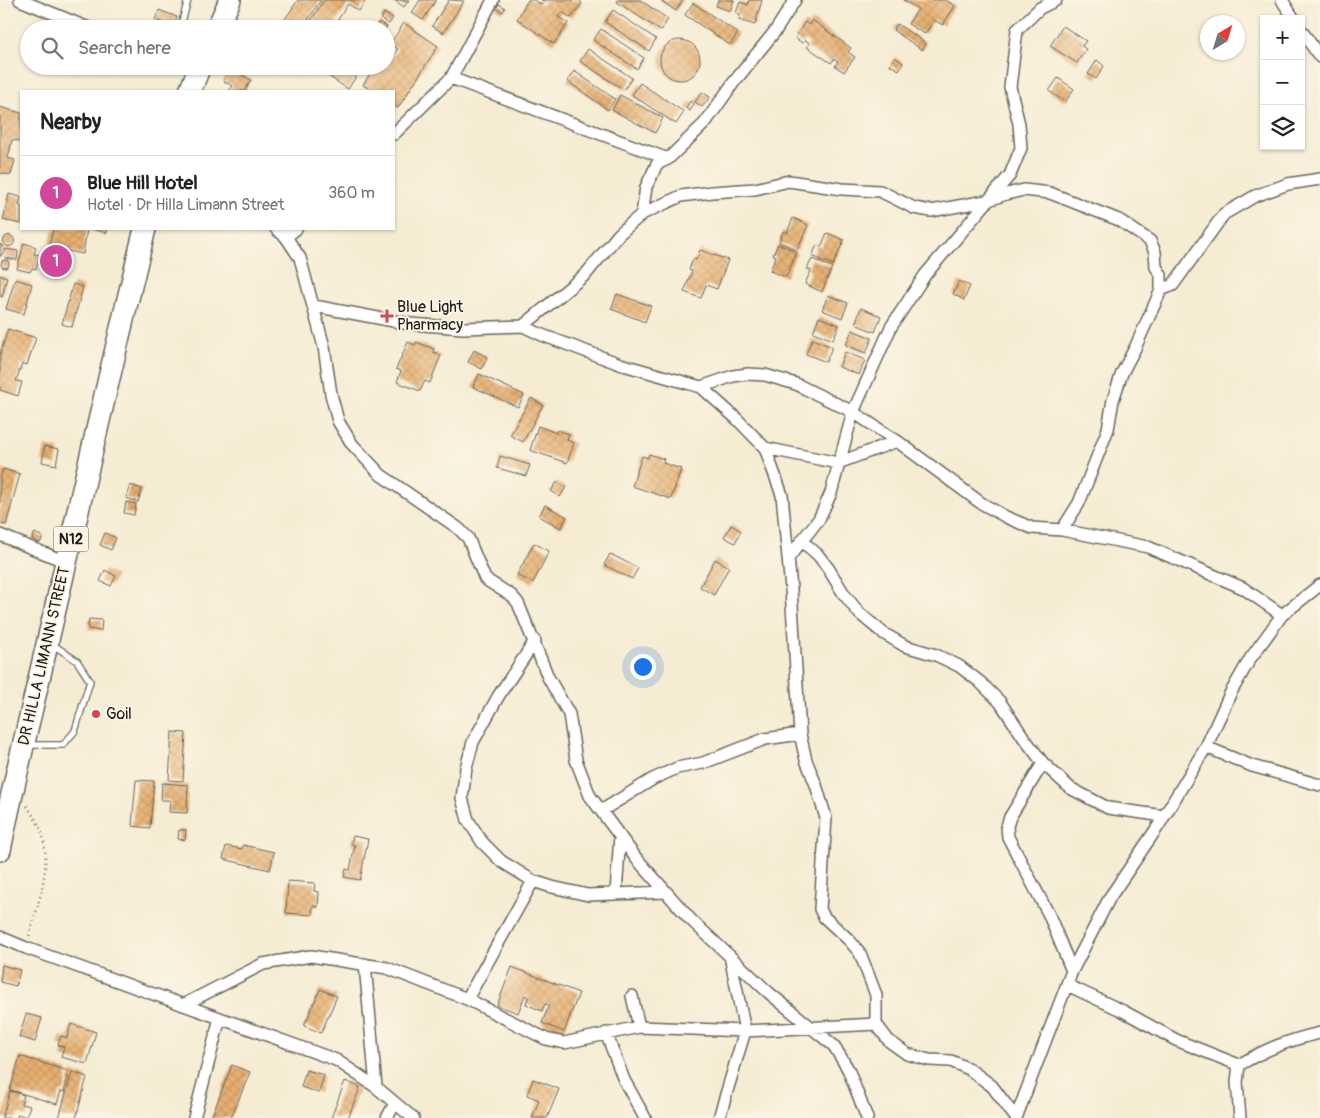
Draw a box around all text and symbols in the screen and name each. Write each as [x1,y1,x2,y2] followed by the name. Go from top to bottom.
[1200,15,1245,60] north arrow
[1260,15,1305,150] map controls
[1260,15,1305,60] button: +
[20,20,395,75] search box
[38,34,66,62] icon: search
[78,36,171,60] text: Search here
[1260,60,1305,105] button: −
[1260,105,1305,150] button: layers
[40,109,101,136] text: Nearby
[87,171,198,195] text: Blue Hill Hotel
[53,183,59,203] text: 1
[328,183,375,203] text: 360 m
[87,195,284,215] text: Hotel · Dr Hilla Limann Street
[40,242,72,280] pin: 1
[397,297,464,335] place label: Blue Light Pharmacy
[381,310,393,322] marker: Blue Light Pharmacy
[54,526,88,552] road number: N12
[14,565,74,747] street label: DR HILLA LIMANN STREET
[630,654,656,680] your location
[106,704,132,724] place label: Goil
[90,708,102,720] marker: Goil

